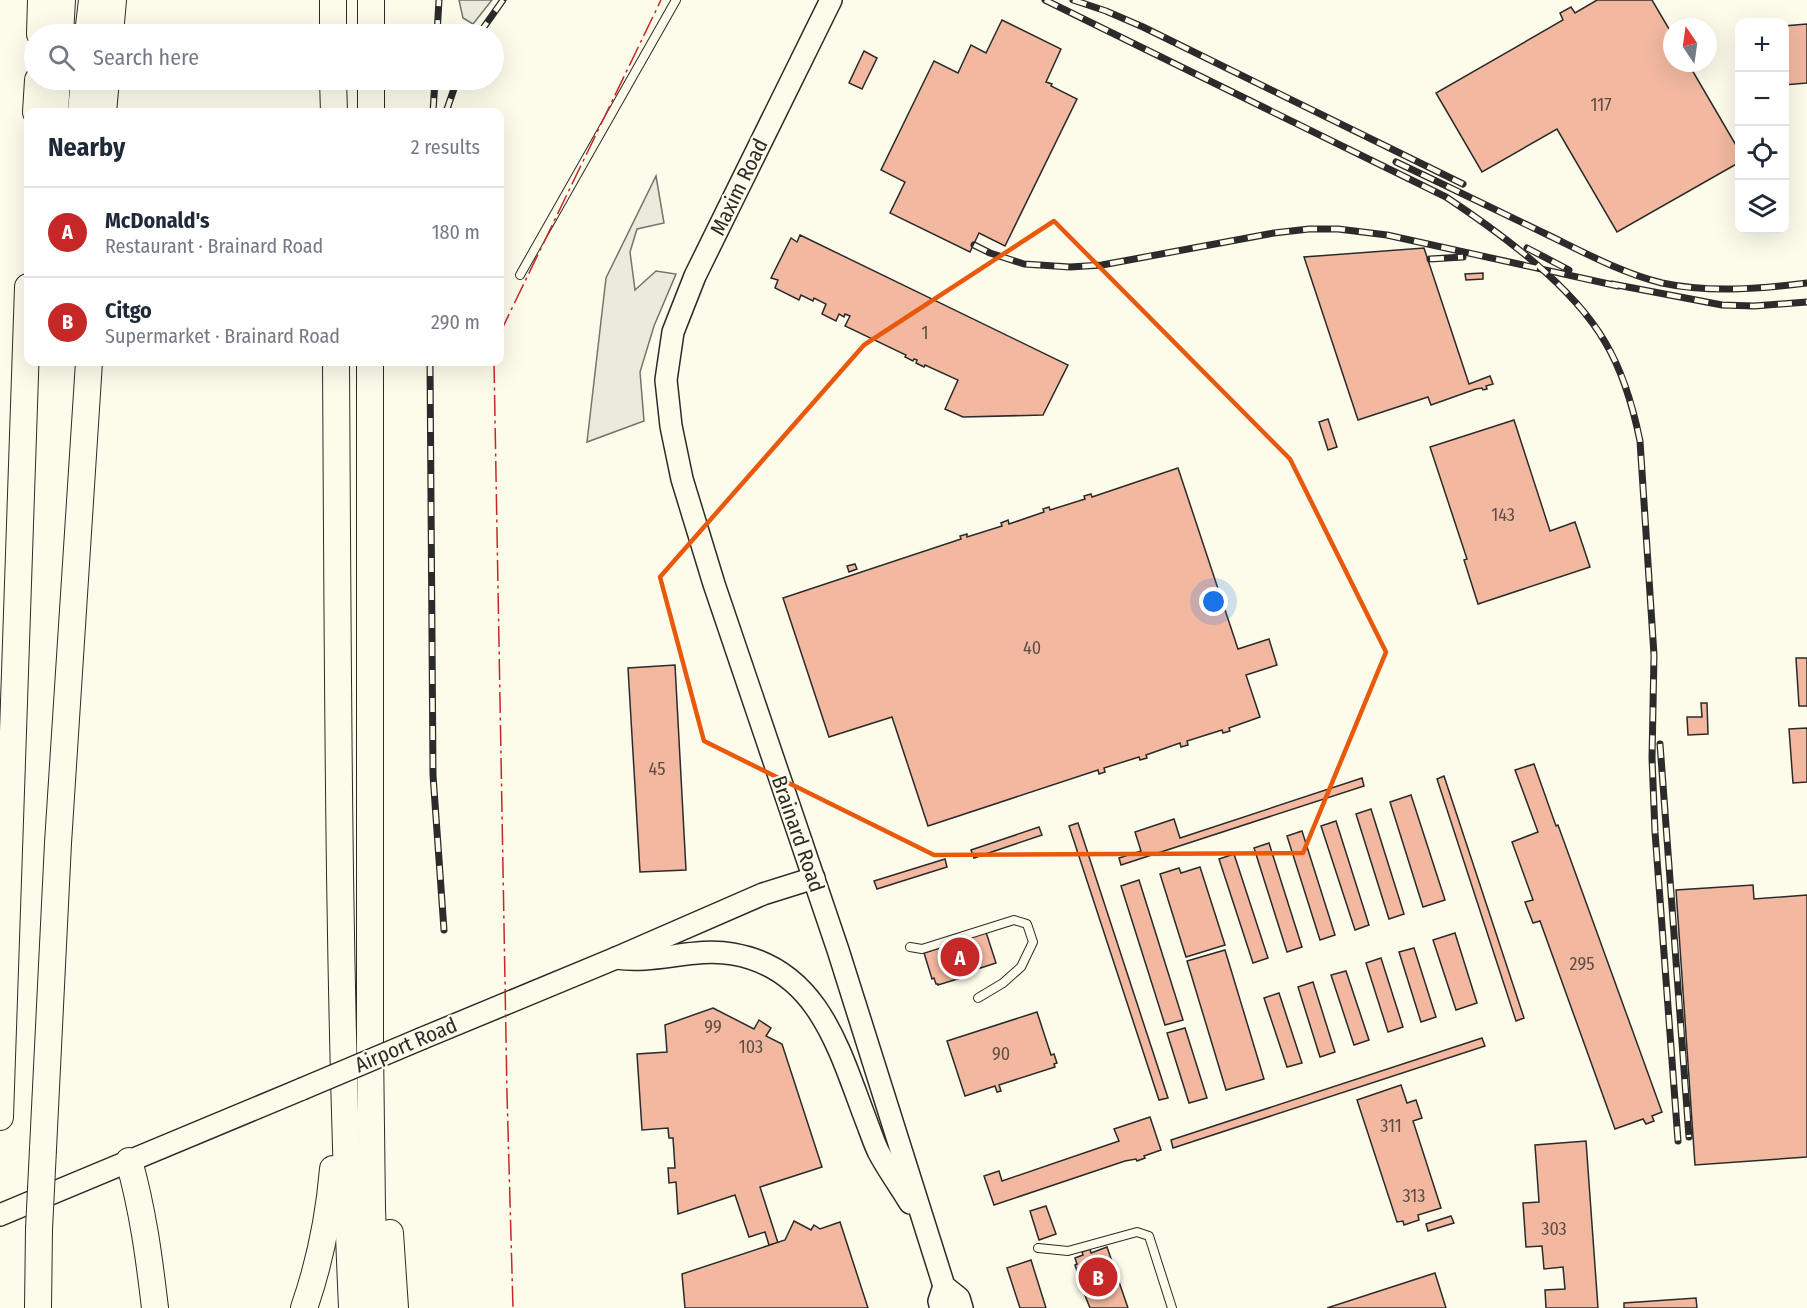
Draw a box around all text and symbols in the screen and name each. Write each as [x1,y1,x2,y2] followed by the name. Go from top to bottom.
[1663,18,1717,72] north arrow
[1735,18,1789,234] map controls
[1735,18,1789,72] button: +
[24,24,504,90] search box
[45,41,78,74] icon: search
[93,44,199,71] text: Search here
[1735,72,1789,126] button: −
[1590,94,1612,116] house number: 117
[1735,126,1789,180] button: locate
[48,132,125,163] text: Nearby
[704,134,774,240] street label: Maxim Road
[411,135,480,159] text: 2 results
[1735,180,1789,234] button: layers
[105,207,210,234] text: McDonald's
[62,220,73,244] text: A
[432,220,480,244] text: 180 m
[105,234,323,258] text: Restaurant · Brainard Road
[105,297,152,324] text: Citgo
[62,310,73,334] text: B
[431,310,480,334] text: 290 m
[921,322,929,344] house number: 1
[105,324,340,348] text: Supermarket · Brainard Road
[1491,504,1515,526] house number: 143
[1199,587,1228,616] your location
[1023,637,1041,659] house number: 40
[649,758,665,780] house number: 45
[766,772,830,896] street label: Brainard Road
[940,934,980,980] pin: A
[1570,953,1594,975] house number: 295
[351,1012,461,1078] street label: Airport Road
[704,1016,722,1038] house number: 99
[739,1036,763,1058] house number: 103
[992,1043,1010,1065] house number: 90
[1380,1115,1402,1137] house number: 311
[1403,1185,1425,1207] house number: 313
[1541,1218,1567,1240] house number: 303
[1078,1254,1118,1300] pin: B

